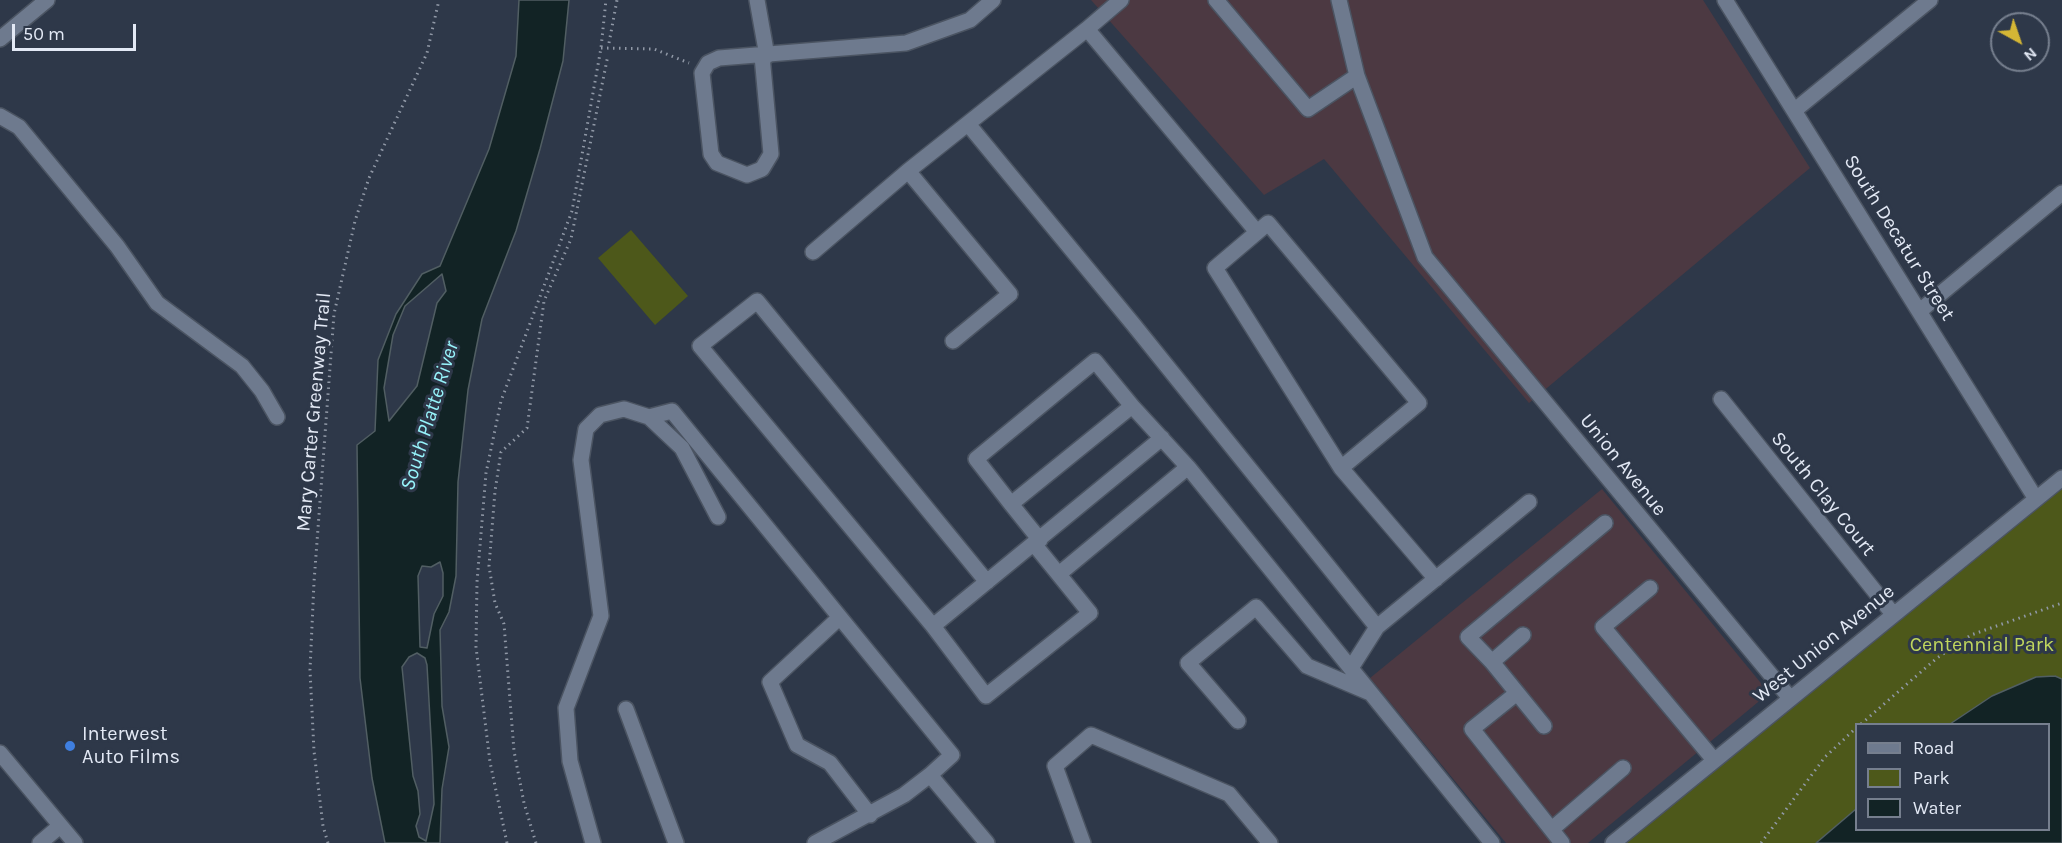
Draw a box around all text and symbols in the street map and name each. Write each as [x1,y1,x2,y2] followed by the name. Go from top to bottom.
[15,12,140,50] scale bar
[1990,12,2050,72] north arrow
[23,23,65,45] text: 50 m
[2020,44,2041,66] text: N
[1838,151,1960,325] street label: South Decatur Street
[292,291,336,533] street label: Mary Carter Greenway Trail
[395,338,465,494] water label: South Platte River
[1574,409,1672,521] street label: Union Avenue
[1766,427,1880,561] street label: South Clay Court
[1748,580,1900,708] street label: West Union Avenue
[1910,633,2054,657] park label: Centennial Park
[82,722,180,769] place label: Interwest Auto Films
[1855,723,2050,831] legend
[1913,737,1954,759] text: Road
[63,739,77,753] marker: Interwest Auto Films
[1913,767,1950,789] text: Park
[1913,797,1961,819] text: Water

